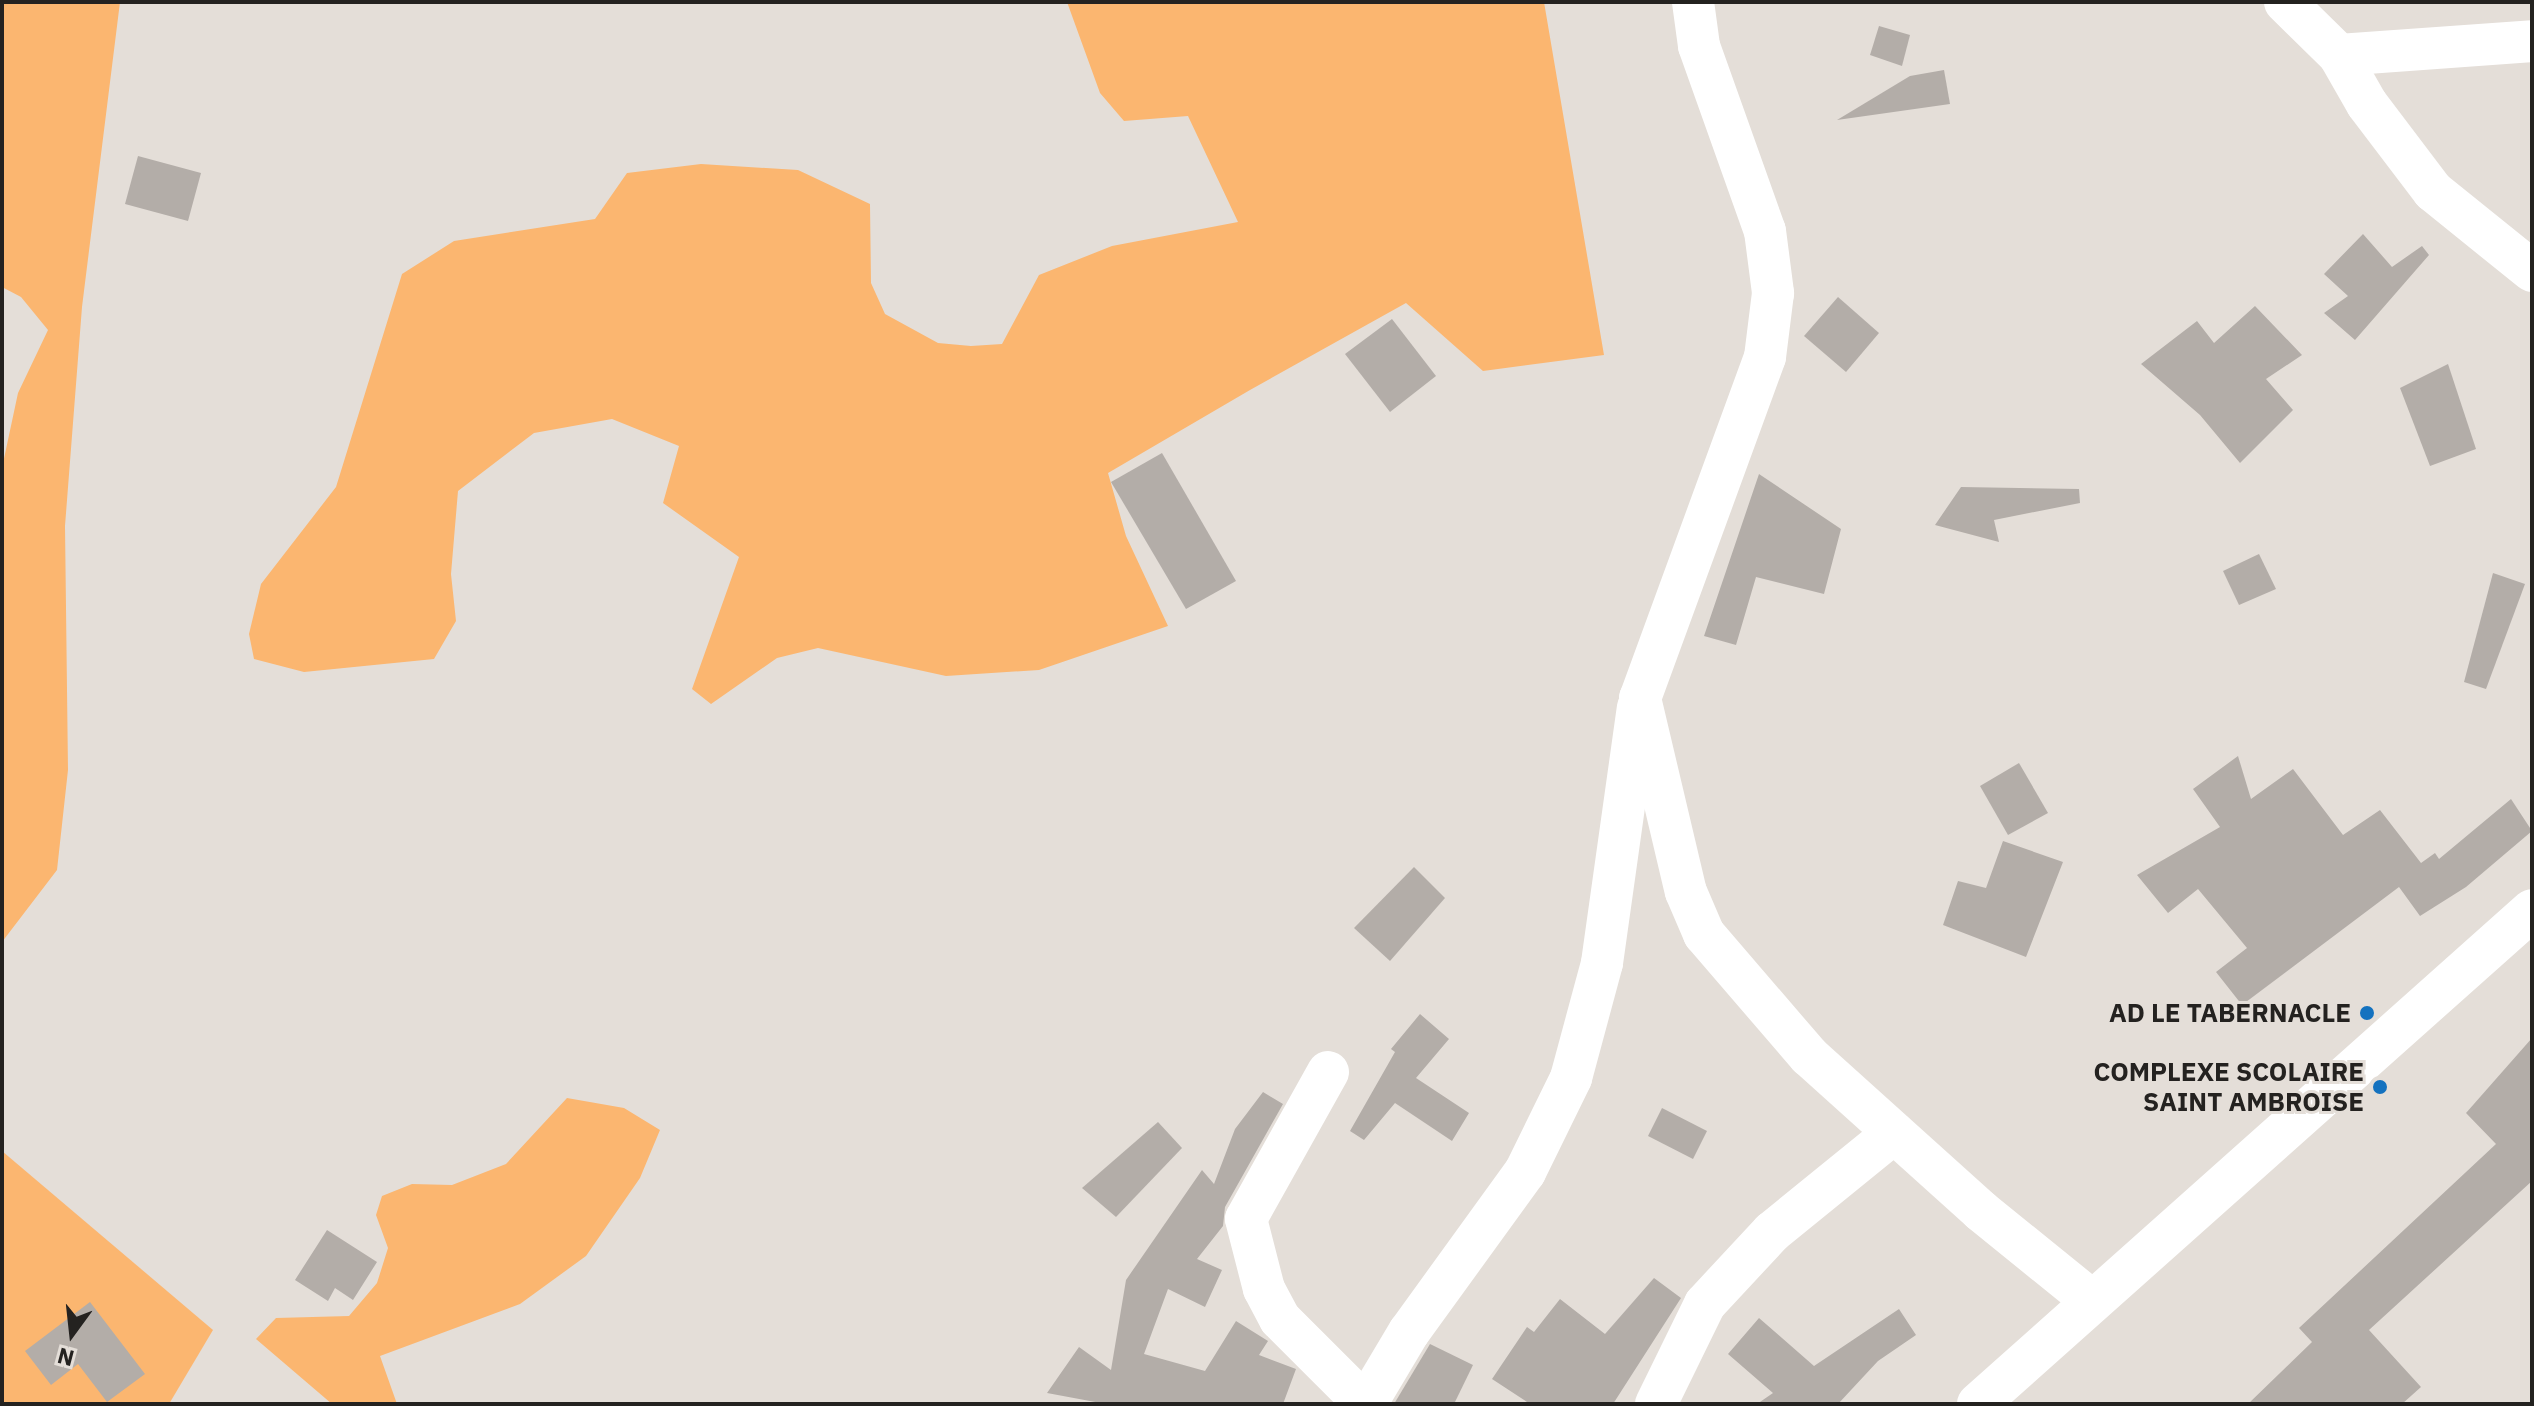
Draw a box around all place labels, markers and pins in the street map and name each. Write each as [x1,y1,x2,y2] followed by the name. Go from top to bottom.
[2109,997,2351,1029] place label: AD LE TABERNACLE
[2358,1004,2376,1022] marker: AD LE TABERNACLE
[2094,1056,2364,1118] place label: COMPLEXE SCOLAIRE SAINT AMBROISE
[2371,1078,2389,1096] marker: COMPLEXE SCOLAIRE SAINT AMBROISE

